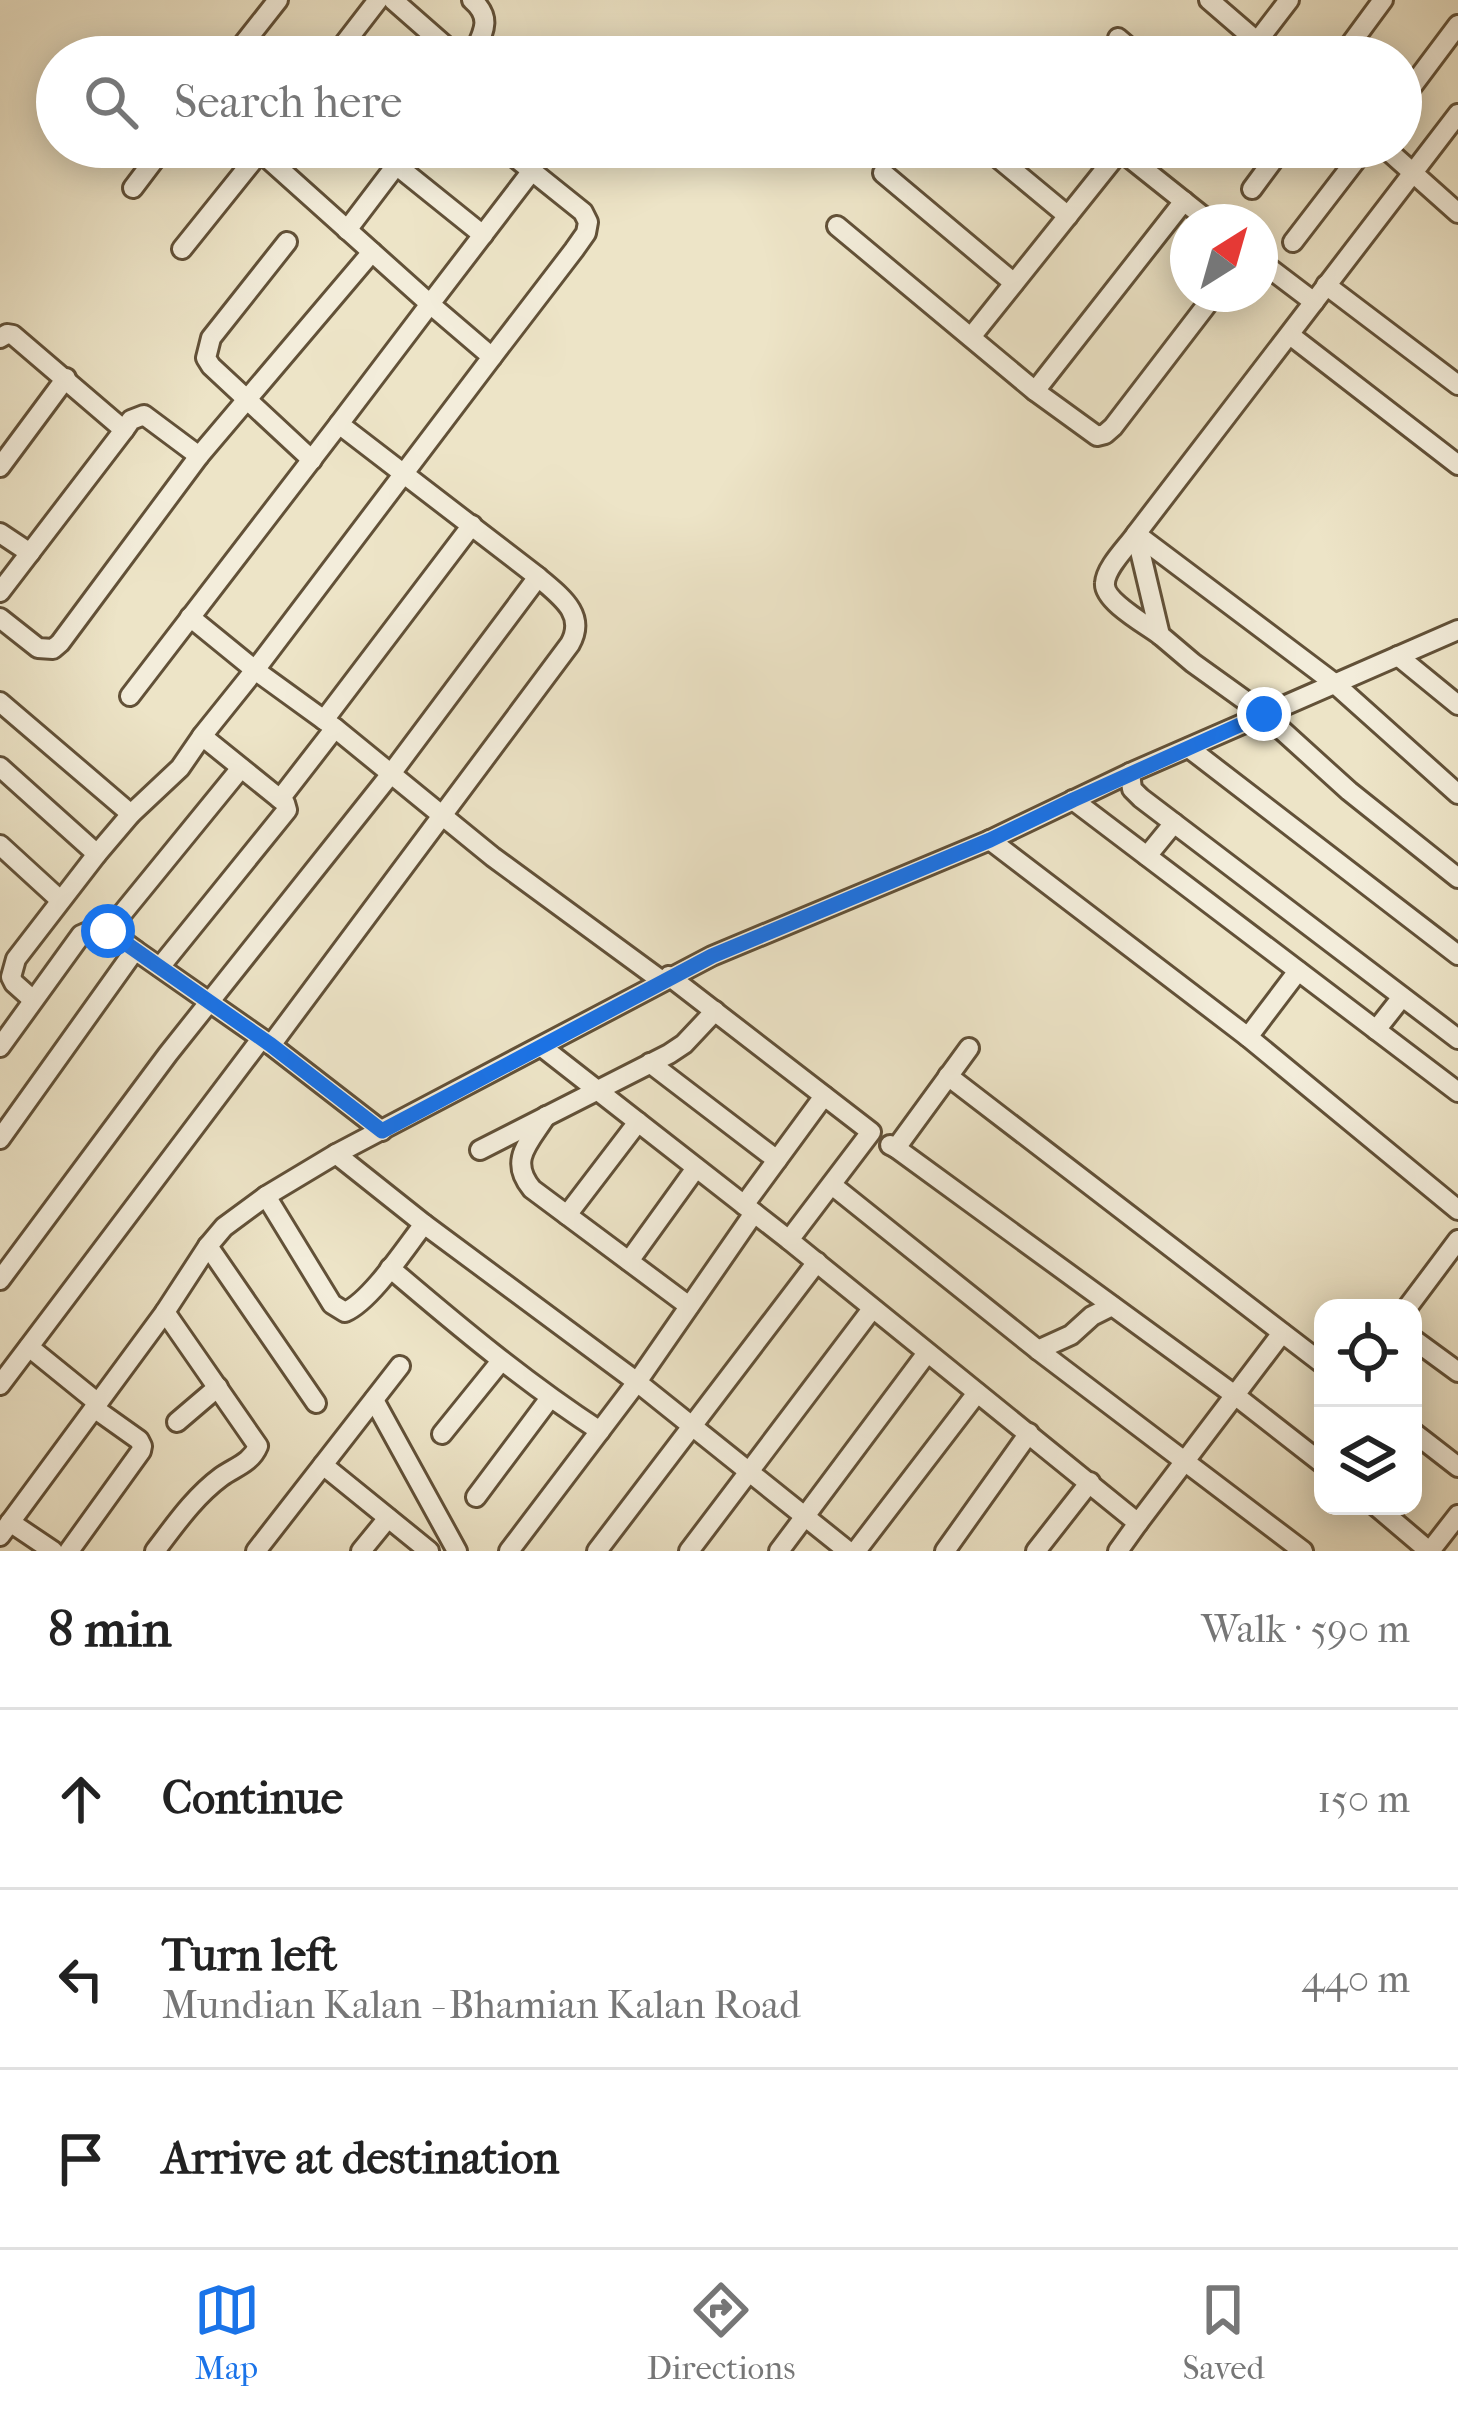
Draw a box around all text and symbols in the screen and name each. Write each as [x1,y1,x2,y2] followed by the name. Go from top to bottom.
[36,36,1422,168] search box
[78,69,144,135] icon: search
[174,76,402,129] text: Search here
[1170,204,1278,312] north arrow
[1237,687,1291,741] route end
[81,904,135,958] route start
[1314,1299,1422,1515] map controls
[1314,1299,1422,1407] button: locate
[1314,1407,1422,1515] button: layers
[48,1599,172,1659] text: 8 min
[1201,1606,1410,1652] text: Walk · 590 m
[48,1766,114,1832] icon: ahead
[162,1772,343,1825] text: Continue
[1317,1776,1410,1822] text: 150 m
[162,1929,337,1982] text: Turn left
[48,1946,114,2012] icon: left
[1301,1956,1410,2002] text: 440 m
[162,1982,800,2028] text: Mundian Kalan - Bhamian Kalan Road
[48,2126,114,2192] icon: arrive
[162,2132,559,2185] text: Arrive at destination
[194,2277,260,2388] tab: Map
[647,2277,795,2388] tab: Directions
[1183,2277,1264,2388] tab: Saved

